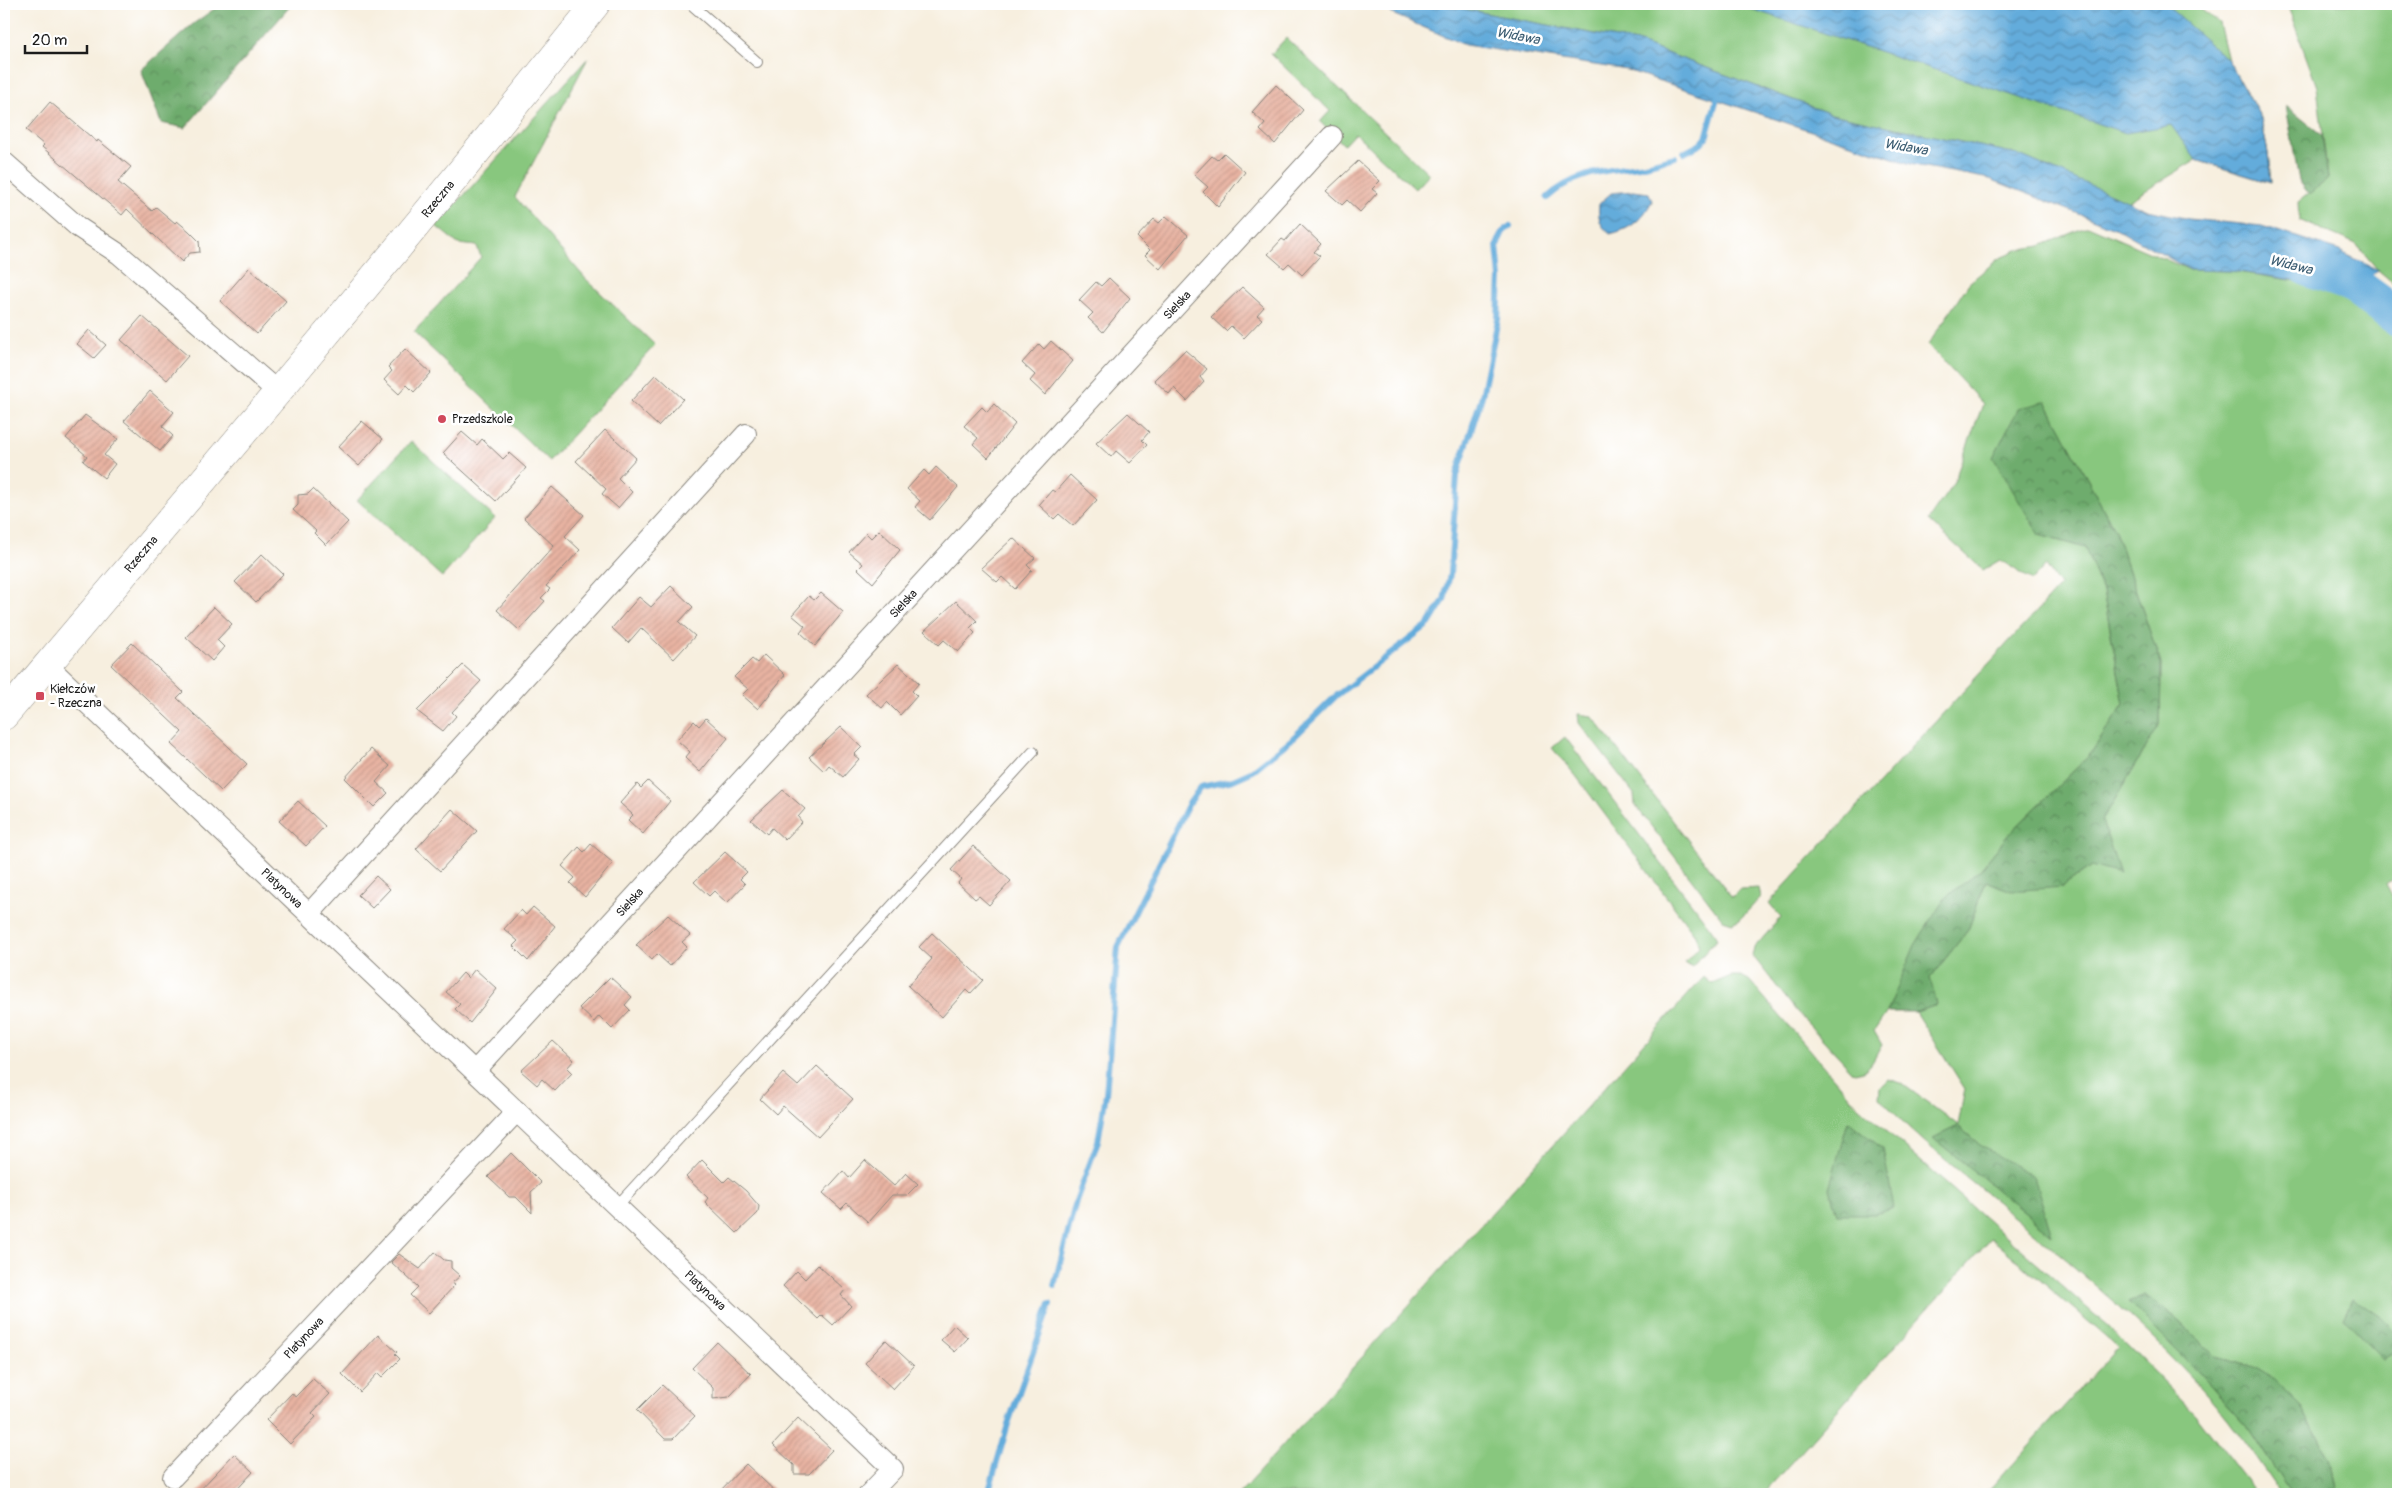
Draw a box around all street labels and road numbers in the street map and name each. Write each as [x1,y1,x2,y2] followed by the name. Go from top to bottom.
[418,177,458,221] street label: Rzeczna
[1160,287,1194,323] street label: Sielska
[121,532,161,576] street label: Rzeczna
[886,586,921,621] street label: Sielska
[258,865,306,912] street label: Platynowa
[613,884,647,920] street label: Sielska
[681,1267,729,1314] street label: Platynowa
[281,1314,327,1362] street label: Platynowa

